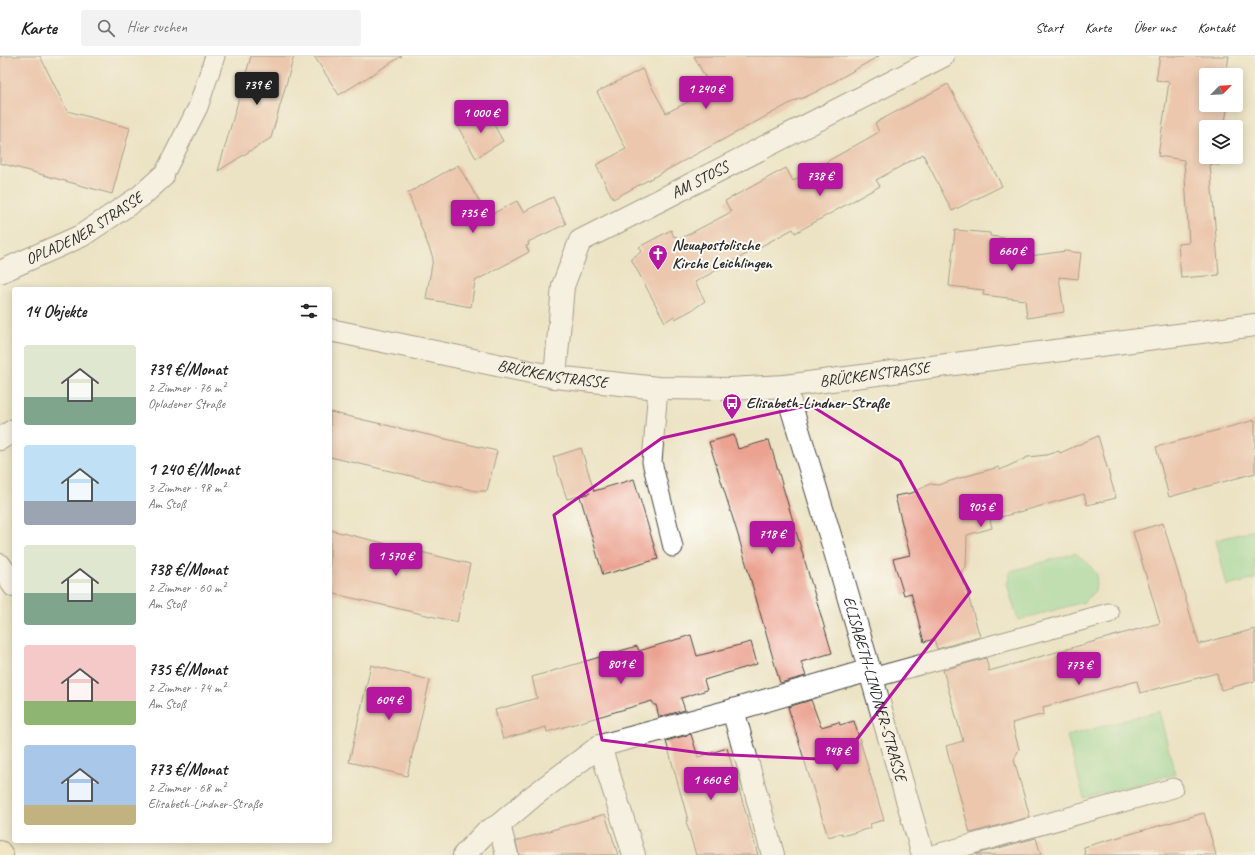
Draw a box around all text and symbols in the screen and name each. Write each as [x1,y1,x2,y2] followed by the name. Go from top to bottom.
[81,10,361,46] search box
[20,16,57,40] text: Karte
[95,17,117,39] icon: search
[127,18,187,37] text: Hier suchen
[1035,19,1063,36] text: Start
[1085,19,1111,36] text: Karte
[1133,19,1175,36] text: Über uns
[1197,19,1235,36] text: Kontakt
[1199,68,1243,112] north arrow
[1199,68,1243,164] map controls
[229,72,285,106] pin: 739 €
[669,76,743,110] pin: 1 240 €
[244,77,270,93] text: 739 €
[688,81,724,97] text: 1 240 €
[444,100,518,134] pin: 1 000 €
[463,105,499,121] text: 1 000 €
[1199,120,1243,164] button: layers
[668,156,734,203] street label: AM STOSS
[792,163,848,197] pin: 738 €
[807,168,833,184] text: 738 €
[23,186,148,269] street label: OPLADENER STRASSE
[445,200,501,234] pin: 735 €
[460,205,486,221] text: 735 €
[672,235,774,273] place label: Neuapostolische Kirche Leichlingen
[984,238,1040,272] pin: 660 €
[647,243,669,271] church icon: Neuapostolische Kirche Leichlingen
[998,243,1026,259] text: 660 €
[298,300,320,322] icon: filters
[24,301,87,322] text: 14 Objekte
[496,355,611,393] street label: BRÜCKENSTRASSE
[818,357,933,391] street label: BRÜCKENSTRASSE
[148,359,227,380] text: 739 €/Monat
[56,361,104,409] icon: home
[148,380,225,396] text: 2 Zimmer · 76 m²
[721,392,743,420] bus stop icon: Elisabeth-Lindner-Straße
[746,393,890,413] place label: Elisabeth-Lindner-Straße
[148,396,225,412] text: Opladener Straße
[148,459,239,480] text: 1 240 €/Monat
[56,461,104,509] icon: home
[148,480,225,496] text: 3 Zimmer · 98 m²
[953,494,1009,528] pin: 905 €
[148,496,185,512] text: Am Stoß
[968,499,994,515] text: 905 €
[744,521,800,555] pin: 718 €
[759,526,785,542] text: 718 €
[359,543,433,577] pin: 1 570 €
[378,548,414,564] text: 1 570 €
[148,559,227,580] text: 738 €/Monat
[56,561,104,609] icon: home
[148,580,225,596] text: 2 Zimmer · 60 m²
[839,594,912,786] street label: ELISABETH-LINDNER-STRASSE
[148,596,185,612] text: Am Stoß
[593,651,649,685] pin: 801 €
[1051,652,1107,686] pin: 773 €
[608,656,634,672] text: 801 €
[1066,657,1092,673] text: 773 €
[148,659,227,680] text: 735 €/Monat
[56,661,104,709] icon: home
[148,680,225,696] text: 2 Zimmer · 74 m²
[361,687,417,721] pin: 604 €
[376,692,402,708] text: 604 €
[148,696,185,712] text: Am Stoß
[809,738,865,772] pin: 948 €
[824,743,850,759] text: 948 €
[148,759,227,780] text: 773 €/Monat
[56,761,104,809] icon: home
[674,767,748,801] pin: 1 660 €
[693,772,729,788] text: 1 660 €
[148,780,225,796] text: 2 Zimmer · 68 m²
[148,796,262,812] text: Elisabeth-Lindner-Straße

